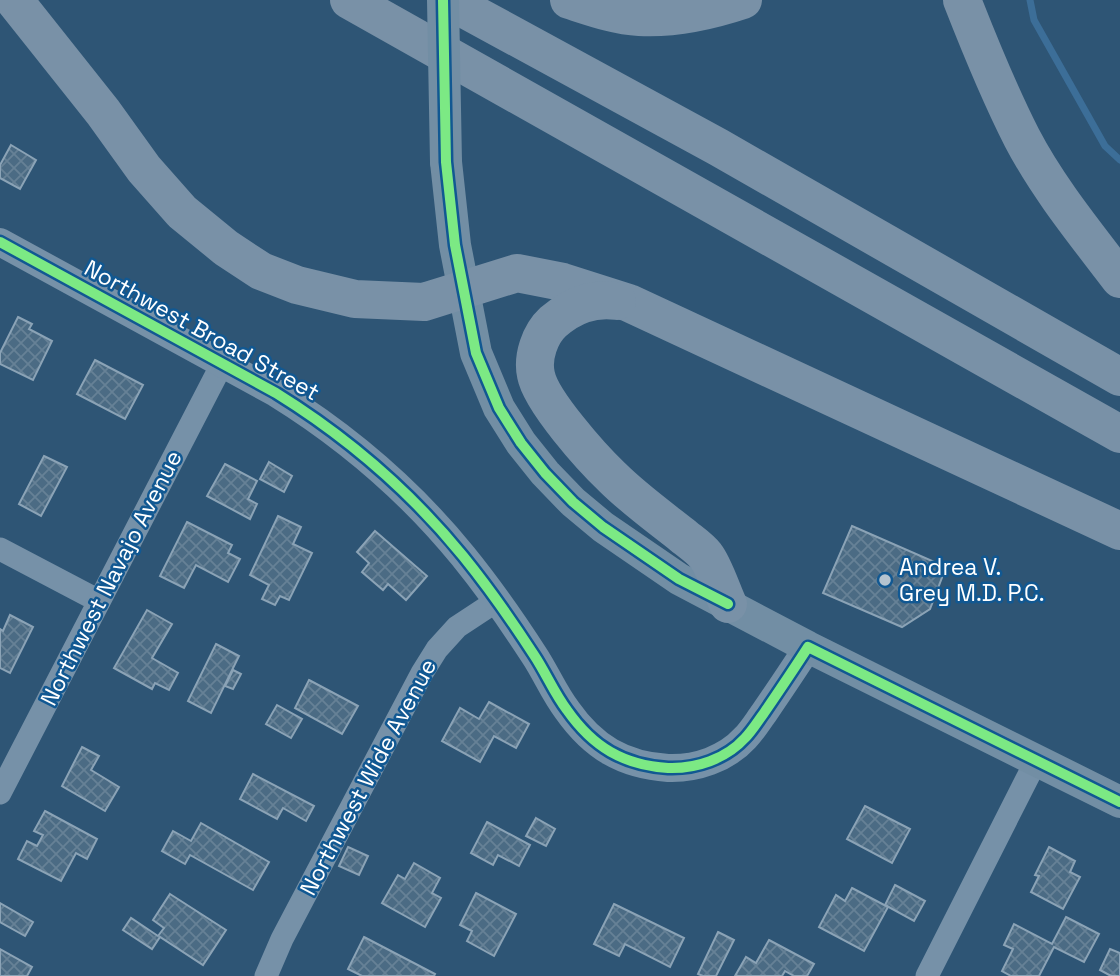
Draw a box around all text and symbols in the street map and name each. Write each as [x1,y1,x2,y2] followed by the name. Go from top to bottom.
[79,253,325,407] street label: Northwest Broad Street
[33,445,189,711] street label: Northwest Navajo Avenue
[899,552,1045,608] place label: Andrea V. Grey M.D. P.C.
[877,572,893,588] marker: Andrea V. Grey M.D. P.C.
[293,654,443,900] street label: Northwest Wide Avenue

